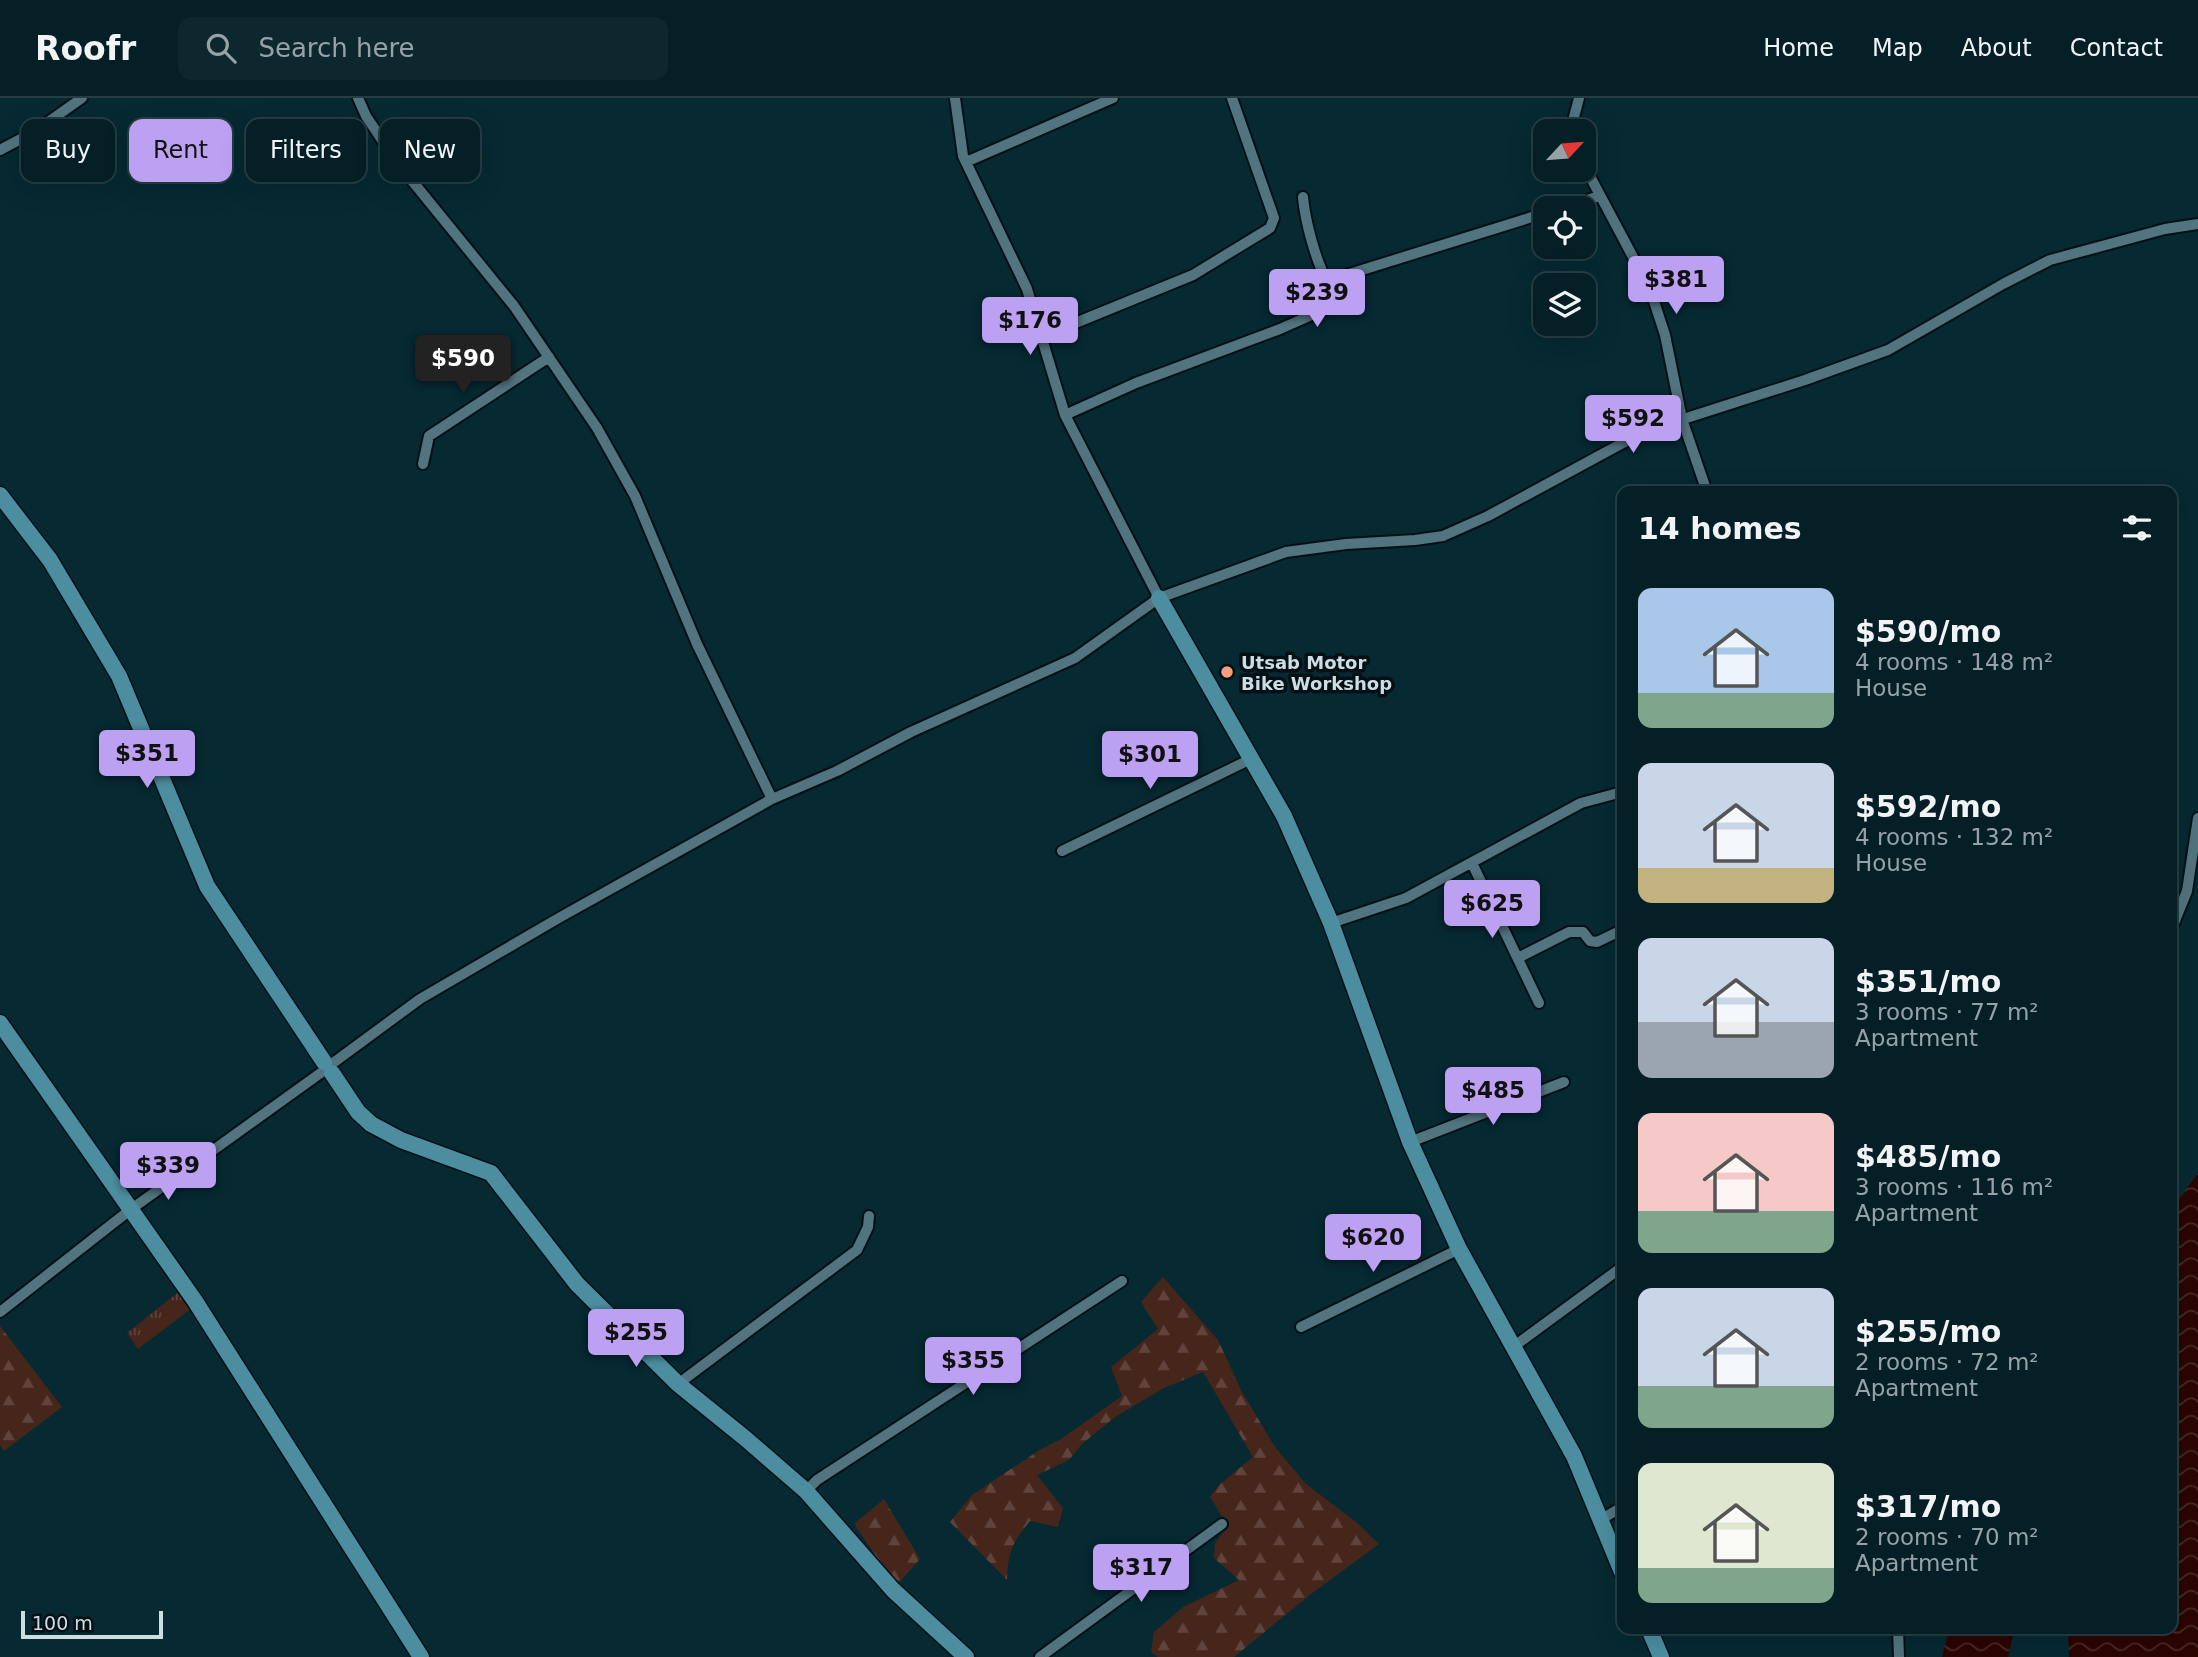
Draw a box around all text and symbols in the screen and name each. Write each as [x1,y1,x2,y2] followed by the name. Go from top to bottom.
[178,17,668,80] search box
[35,29,136,68] text: Roofr
[202,29,240,67] icon: search
[258,33,415,63] text: Search here
[1763,34,1834,62] text: Home
[1872,34,1923,62] text: Map
[1961,34,2032,62] text: About
[2070,34,2163,62] text: Contact
[21,119,115,182] chip: Buy
[129,119,232,182] chip: Rent
[246,119,366,182] chip: Filters
[380,119,480,182] chip: New
[1533,119,1596,182] north arrow
[1533,119,1596,336] map controls
[1533,196,1596,259] button: locate
[1635,256,1717,316] pin: $381
[1644,266,1708,292] text: $381
[1276,270,1358,329] pin: $239
[1533,273,1596,336] button: layers
[1285,279,1349,305] text: $239
[989,298,1071,357] pin: $176
[998,307,1062,333] text: $176
[422,336,504,395] pin: $590
[431,345,495,371] text: $590
[1592,396,1674,455] pin: $592
[1601,405,1665,431] text: $592
[2118,509,2156,547] icon: filters
[1638,511,1802,546] text: 14 homes
[1855,614,2001,649] text: $590/mo
[1694,616,1778,700] icon: home
[1855,649,2053,675] text: 4 rooms · 148 m²
[1241,652,1392,694] place label: Utsab Motor Bike Workshop
[1219,664,1235,680] marker: Utsab Motor Bike Workshop
[1855,675,1927,701] text: House
[106,730,188,790] pin: $351
[1109,732,1191,791] pin: $301
[115,740,179,766] text: $351
[1118,741,1182,767] text: $301
[1855,789,2001,824] text: $592/mo
[1694,791,1778,875] icon: home
[1855,824,2053,850] text: 4 rooms · 132 m²
[1855,850,1927,876] text: House
[1451,880,1533,940] pin: $625
[1460,890,1524,916] text: $625
[1855,964,2001,999] text: $351/mo
[1694,966,1778,1050] icon: home
[1855,999,2039,1025] text: 3 rooms · 77 m²
[1855,1025,1978,1051] text: Apartment
[1452,1068,1534,1127] pin: $485
[1461,1077,1525,1103] text: $485
[1855,1139,2001,1174] text: $485/mo
[1694,1141,1778,1225] icon: home
[127,1142,209,1202] pin: $339
[136,1152,200,1178] text: $339
[1855,1174,2053,1200] text: 3 rooms · 116 m²
[1855,1200,1978,1226] text: Apartment
[1332,1214,1414,1274] pin: $620
[1341,1224,1405,1250] text: $620
[595,1310,677,1369] pin: $255
[1855,1314,2001,1349] text: $255/mo
[1694,1316,1778,1400] icon: home
[604,1319,668,1345] text: $255
[932,1338,1014,1397] pin: $355
[941,1347,1005,1373] text: $355
[1855,1349,2039,1375] text: 2 rooms · 72 m²
[1855,1375,1978,1401] text: Apartment
[1855,1489,2001,1524] text: $317/mo
[1694,1491,1778,1575] icon: home
[1855,1524,2039,1550] text: 2 rooms · 70 m²
[1100,1544,1182,1604] pin: $317
[1855,1550,1978,1576] text: Apartment
[1109,1554,1173,1580] text: $317
[21,1608,163,1640] scale bar
[32,1612,93,1634] text: 100 m

